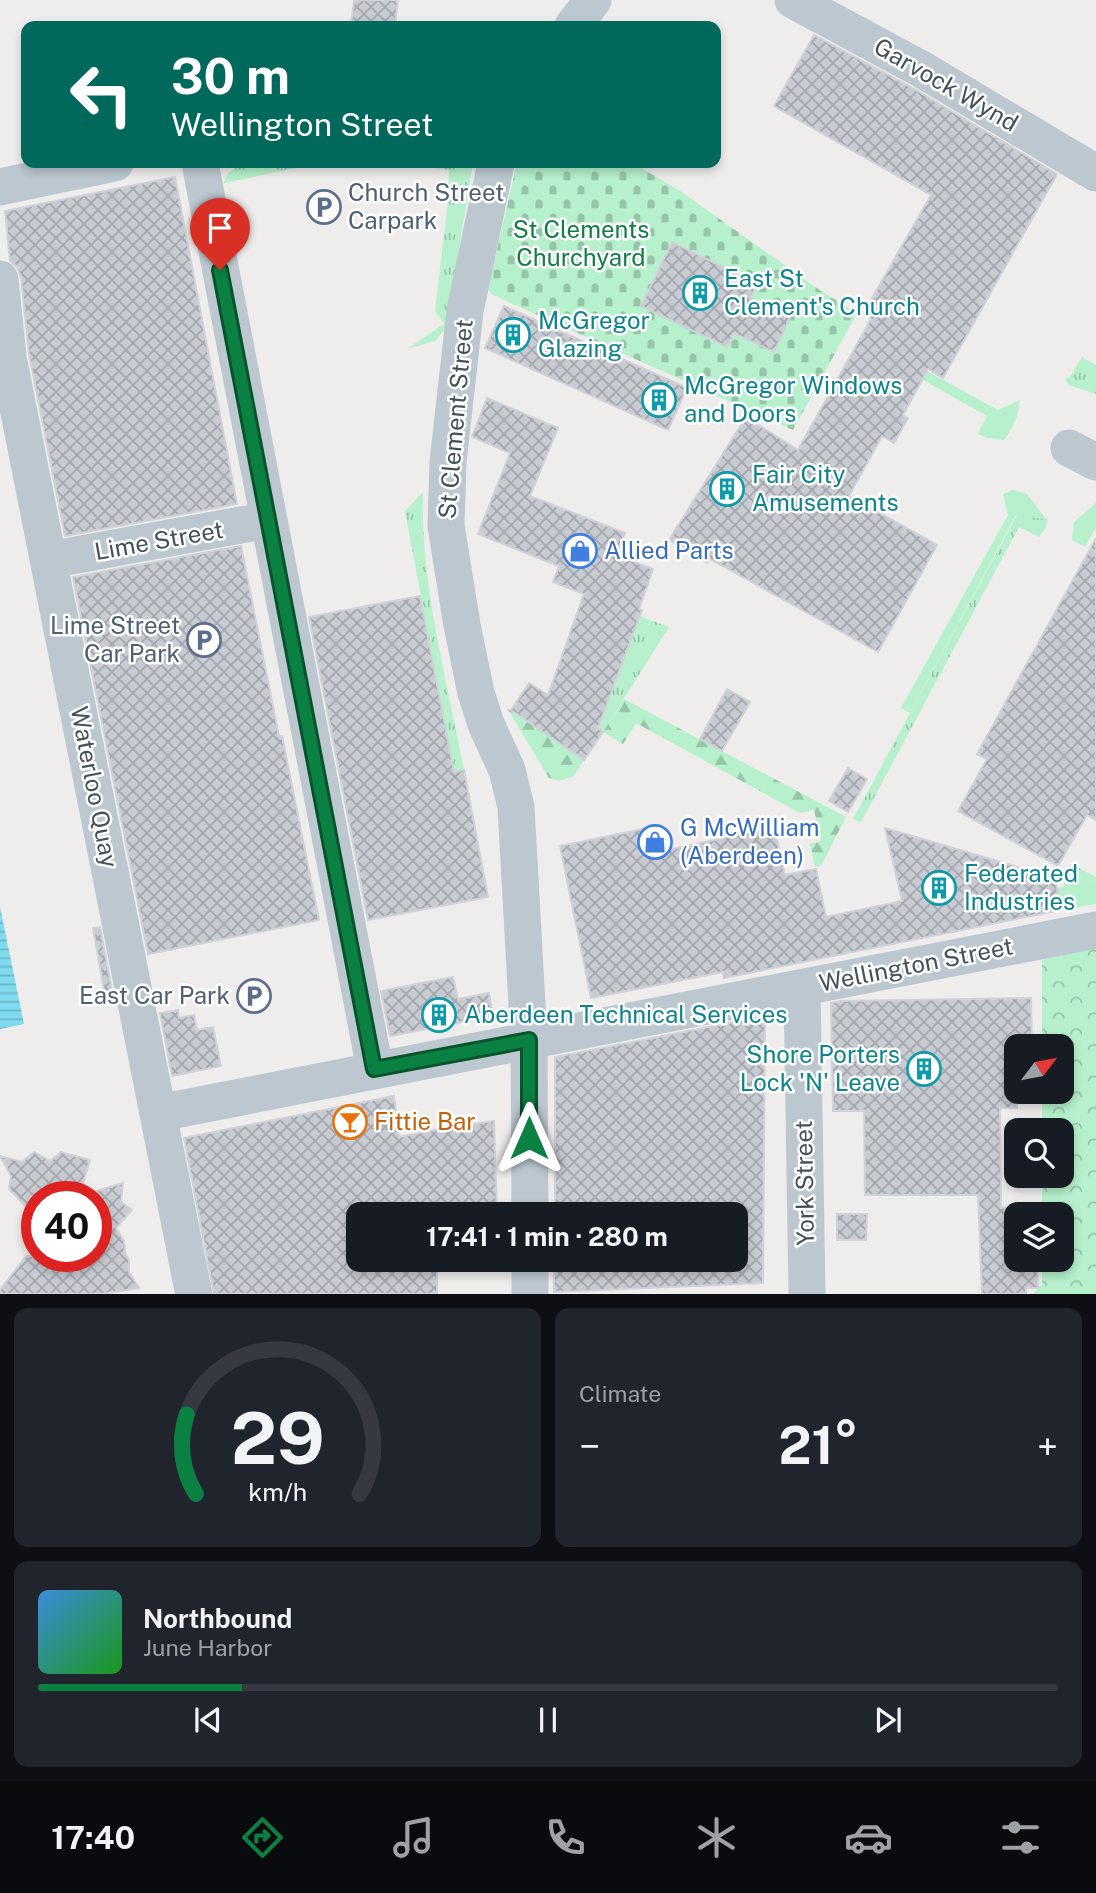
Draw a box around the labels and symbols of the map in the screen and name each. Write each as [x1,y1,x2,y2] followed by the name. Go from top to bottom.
[870,32,1023,137] street label: Garvock Wynd
[348,178,504,234] place label: Church Street Carpark
[305,188,343,226] parking icon: Church Street Carpark
[190,198,250,270] pin
[513,215,649,271] park label: St Clements Churchyard
[724,264,920,320] place label: East St Clement's Church
[681,274,719,312] building icon: East St Clement's Church
[538,306,650,362] place label: McGregor Glazing
[494,316,532,354] building icon: McGregor Glazing
[432,318,478,520] street label: St Clement Street
[684,371,902,427] place label: McGregor Windows and Doors
[640,381,678,419] building icon: McGregor Windows and Doors
[752,460,899,516] place label: Fair City Amusements
[708,470,746,508] building icon: Fair City Amusements
[92,515,225,565] street label: Lime Street
[561,532,599,570] shop icon: Allied Parts
[604,536,734,564] place label: Allied Parts
[50,611,180,667] place label: Lime Street Car Park
[185,621,223,659] parking icon: Lime Street Car Park
[66,704,124,870] street label: Waterloo Quay
[680,813,820,869] place label: G McWilliam (Aberdeen)
[636,823,674,861] shop icon: G McWilliam (Aberdeen)
[964,859,1078,915] place label: Federated Industries
[920,869,958,907] building icon: Federated Industries
[817,931,1015,997] street label: Wellington Street
[235,977,273,1015] parking icon: East Car Park
[79,981,230,1009] place label: East Car Park
[420,996,458,1034] building icon: Aberdeen Technical Services
[464,1000,787,1028] place label: Aberdeen Technical Services
[1004,1034,1074,1104] north arrow
[740,1040,900,1096] place label: Shore Porters Lock 'N' Leave
[905,1050,943,1088] building icon: Shore Porters Lock 'N' Leave
[492,1101,566,1175] position arrow
[331,1103,369,1141] bar icon: Fittie Bar
[374,1107,476,1135] place label: Fittie Bar
[789,1120,819,1246] street label: York Street
[21,1181,112,1272] speed limit sign: 40

